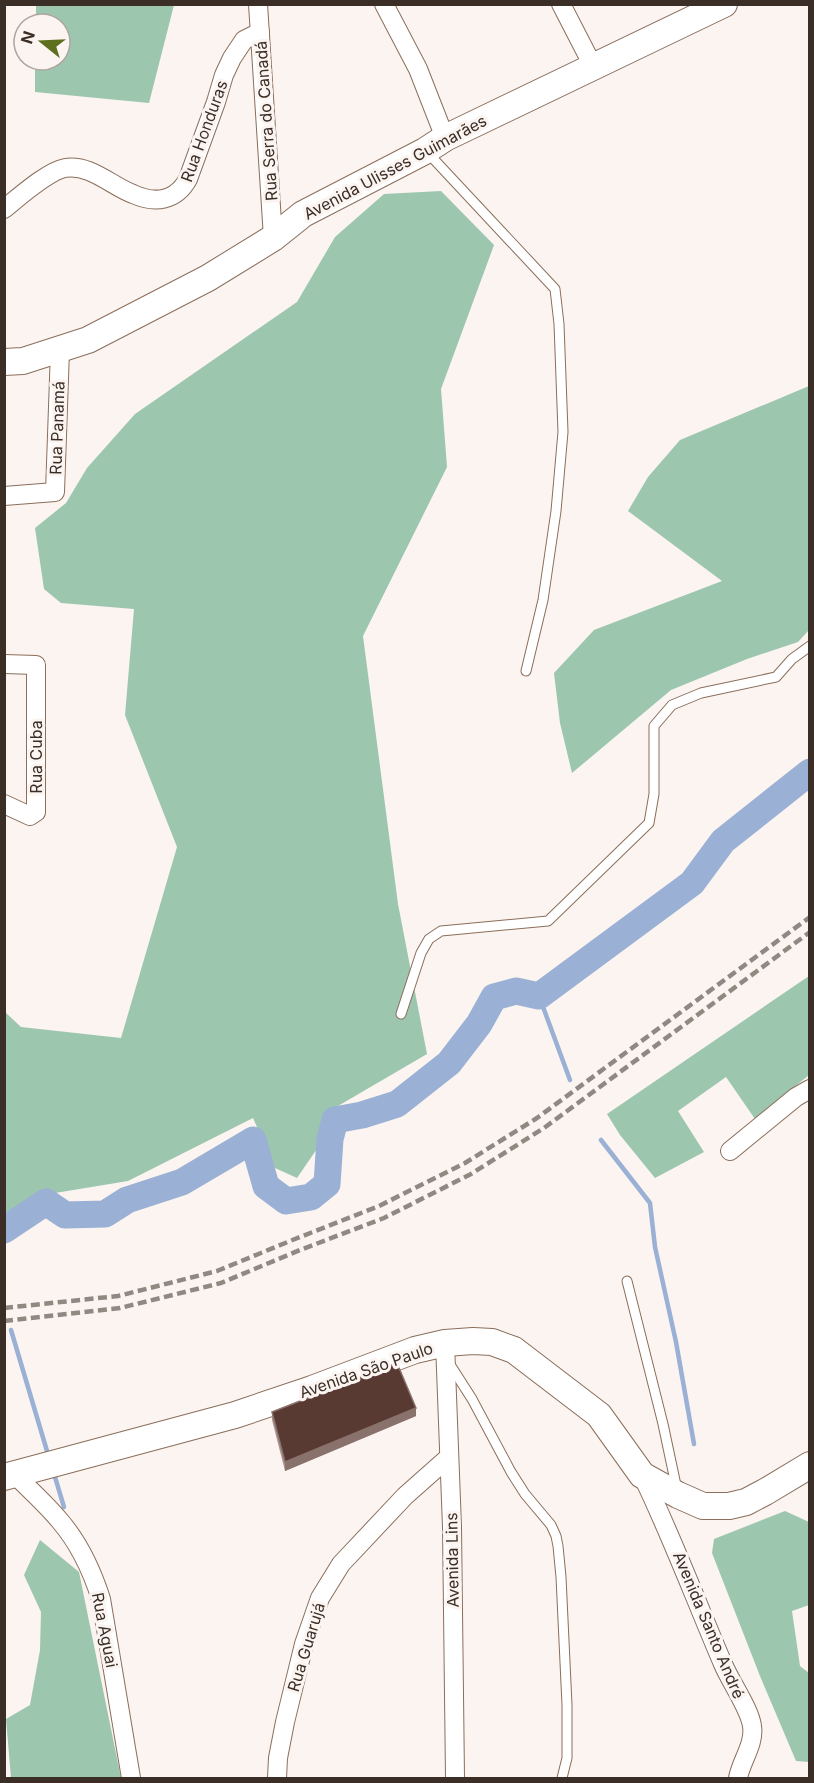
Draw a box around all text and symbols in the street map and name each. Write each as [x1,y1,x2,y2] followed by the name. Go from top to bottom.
[12,12,72,72] north arrow
[16,28,39,46] text: N
[250,40,282,202] street label: Rua Serra do Canadá
[176,77,232,185] street label: Rua Honduras
[300,110,490,224] street label: Avenida Ulisses Guimarães
[45,381,69,475] street label: Rua Panamá
[26,720,46,794] street label: Rua Cuba
[297,1338,435,1402] street label: Avenida São Paulo
[441,1512,463,1608] street label: Avenida Lins
[669,1548,749,1702] street label: Avenida Santo André
[88,1591,122,1669] street label: Rua Aguai
[283,1600,329,1694] street label: Rua Guarujá

